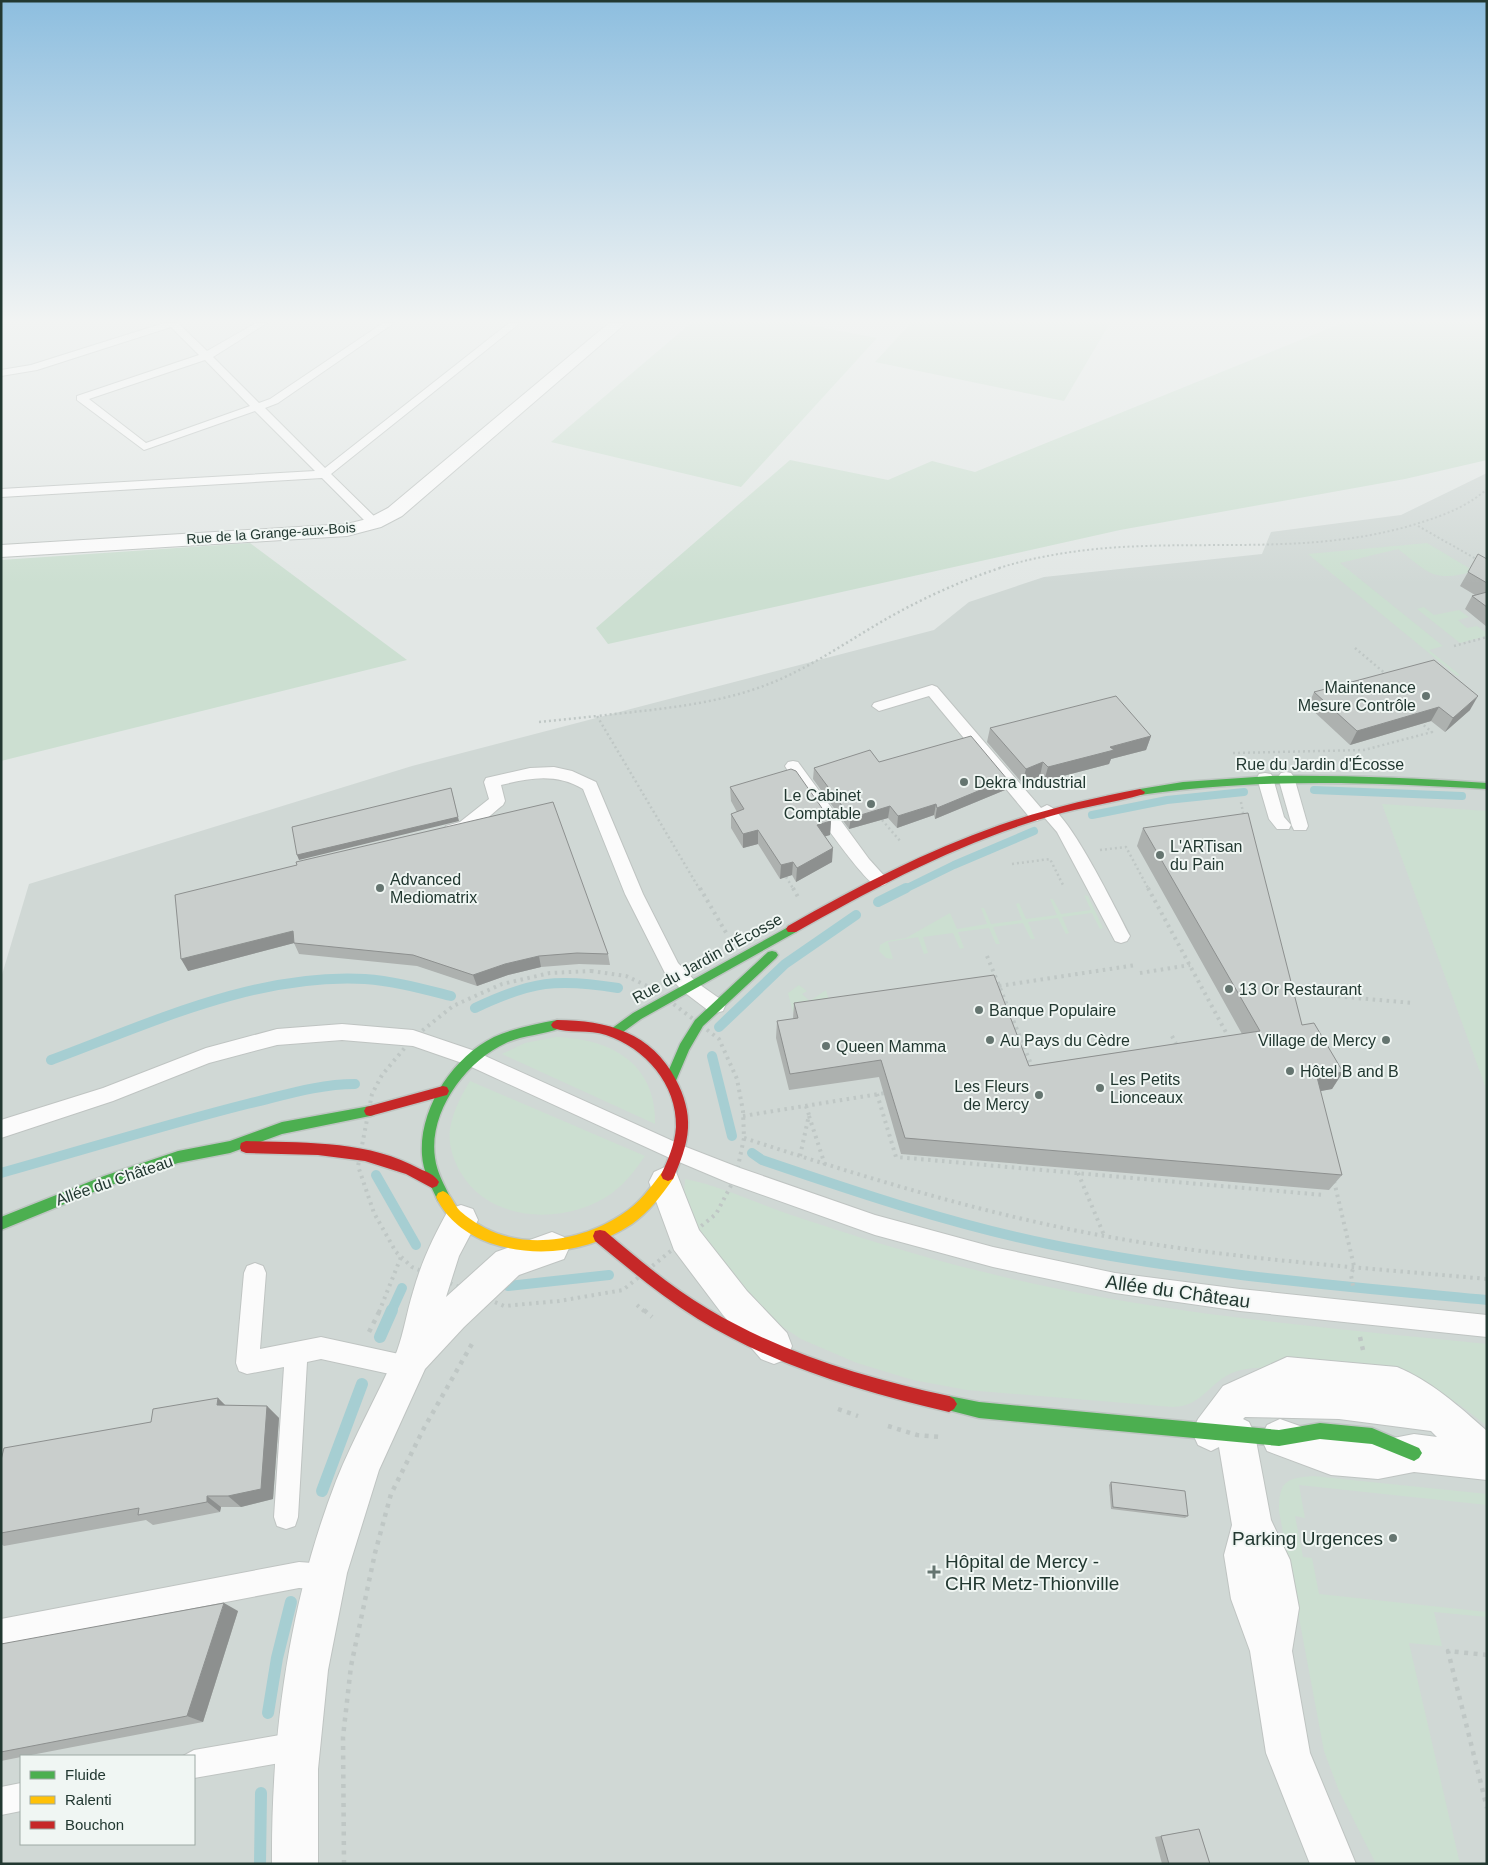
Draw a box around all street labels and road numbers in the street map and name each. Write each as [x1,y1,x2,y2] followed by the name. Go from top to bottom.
[186,519,356,547] street label: Rue de la Grange-aux-Bois
[1236,755,1404,773] street label: Rue du Jardin d'Écosse
[629,909,785,1007] street label: Rue du Jardin d'Écosse
[53,1152,175,1208] street label: Allée du Château
[1104,1271,1252,1312] street label: Allée du Château

